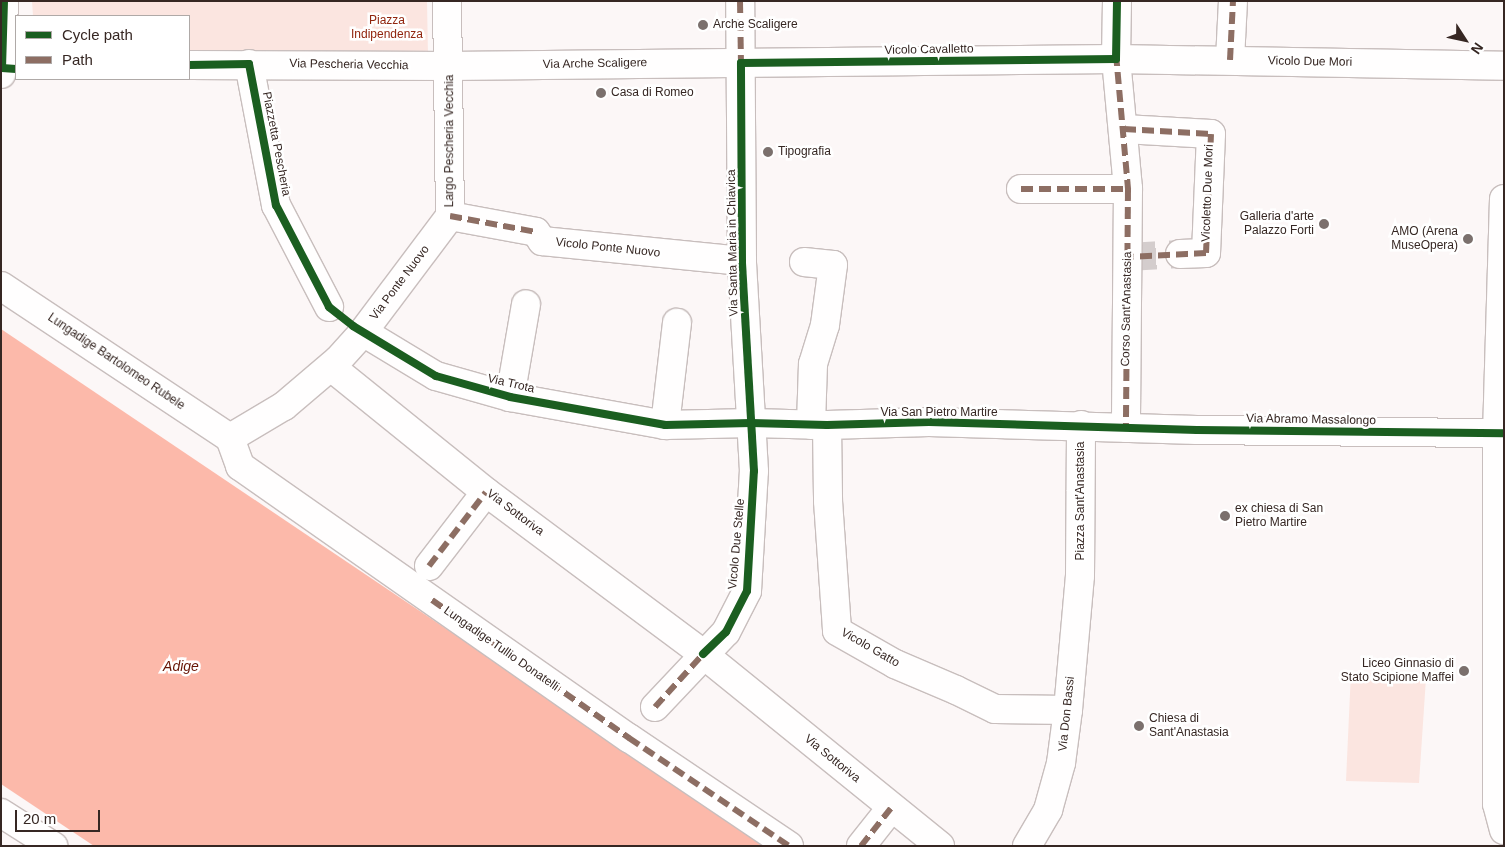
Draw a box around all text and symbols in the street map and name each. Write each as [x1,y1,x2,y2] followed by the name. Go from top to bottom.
[351,14,423,42] park label: Piazza Indipendenza
[15,15,190,80] legend
[1440,15,1490,65] north arrow
[713,18,798,32] place label: Arche Scaligere
[697,19,709,31] marker: Arche Scaligere
[62,26,133,43] text: Cycle path
[1468,40,1487,57] text: N
[884,42,974,58] street label: Vicolo Cavalletto
[62,51,93,68] text: Path
[1268,54,1352,70] street label: Vicolo Due Mori
[542,56,648,72] street label: Via Arche Scaligere
[289,57,409,73] street label: Via Pescheria Vecchia
[443,75,457,207] street label: Largo Pescheria Vecchia
[611,86,694,100] place label: Casa di Romeo
[595,87,607,99] marker: Casa di Romeo
[259,91,293,197] street label: Piazzetta Pescheria
[1199,144,1217,242] street label: Vicoletto Due Mori
[778,145,831,159] place label: Tipografia
[762,146,774,158] marker: Tipografia
[725,169,741,317] street label: Via Santa Maria in Chiavica
[1240,210,1314,238] place label: Galleria d'arte Palazzo Forti
[1318,218,1330,230] marker: Galleria d'arte Palazzo Forti
[1391,225,1458,253] place label: AMO (Arena MuseOpera)
[1462,233,1474,245] marker: AMO (Arena MuseOpera)
[555,235,661,261] street label: Vicolo Ponte Nuovo
[367,243,433,323] street label: Via Ponte Nuovo
[1119,251,1135,367] street label: Corso Sant'Anastasia
[45,311,187,413] street label: Lungadige Bartolomeo Rubele
[486,372,536,396] street label: Via Trota
[880,406,998,420] street label: Via San Pietro Martire
[1246,412,1376,428] street label: Via Abramo Massalongo
[1074,441,1088,561] street label: Piazza Sant'Anastasia
[484,487,546,539] street label: Via Sottoriva
[726,498,748,590] street label: Vicolo Due Stelle
[1235,502,1323,530] place label: ex chiesa di San Pietro Martire
[1219,510,1231,522] marker: ex chiesa di San Pietro Martire
[440,604,562,694] street label: Lungadige Tullio Donatelli
[838,625,902,671] street label: Vicolo Gatto
[1341,657,1454,685] place label: Liceo Ginnasio di Stato Scipione Maffei
[163,658,199,674] water label: Adige
[1458,665,1470,677] marker: Liceo Ginnasio di Stato Scipione Maffei
[1056,676,1078,752] street label: Via Don Bassi
[1149,712,1229,740] place label: Chiesa di Sant'Anastasia
[1133,720,1145,732] marker: Chiesa di Sant'Anastasia
[801,732,863,786] street label: Via Sottoriva
[18,800,102,832] scale bar
[23,810,56,827] text: 20 m

